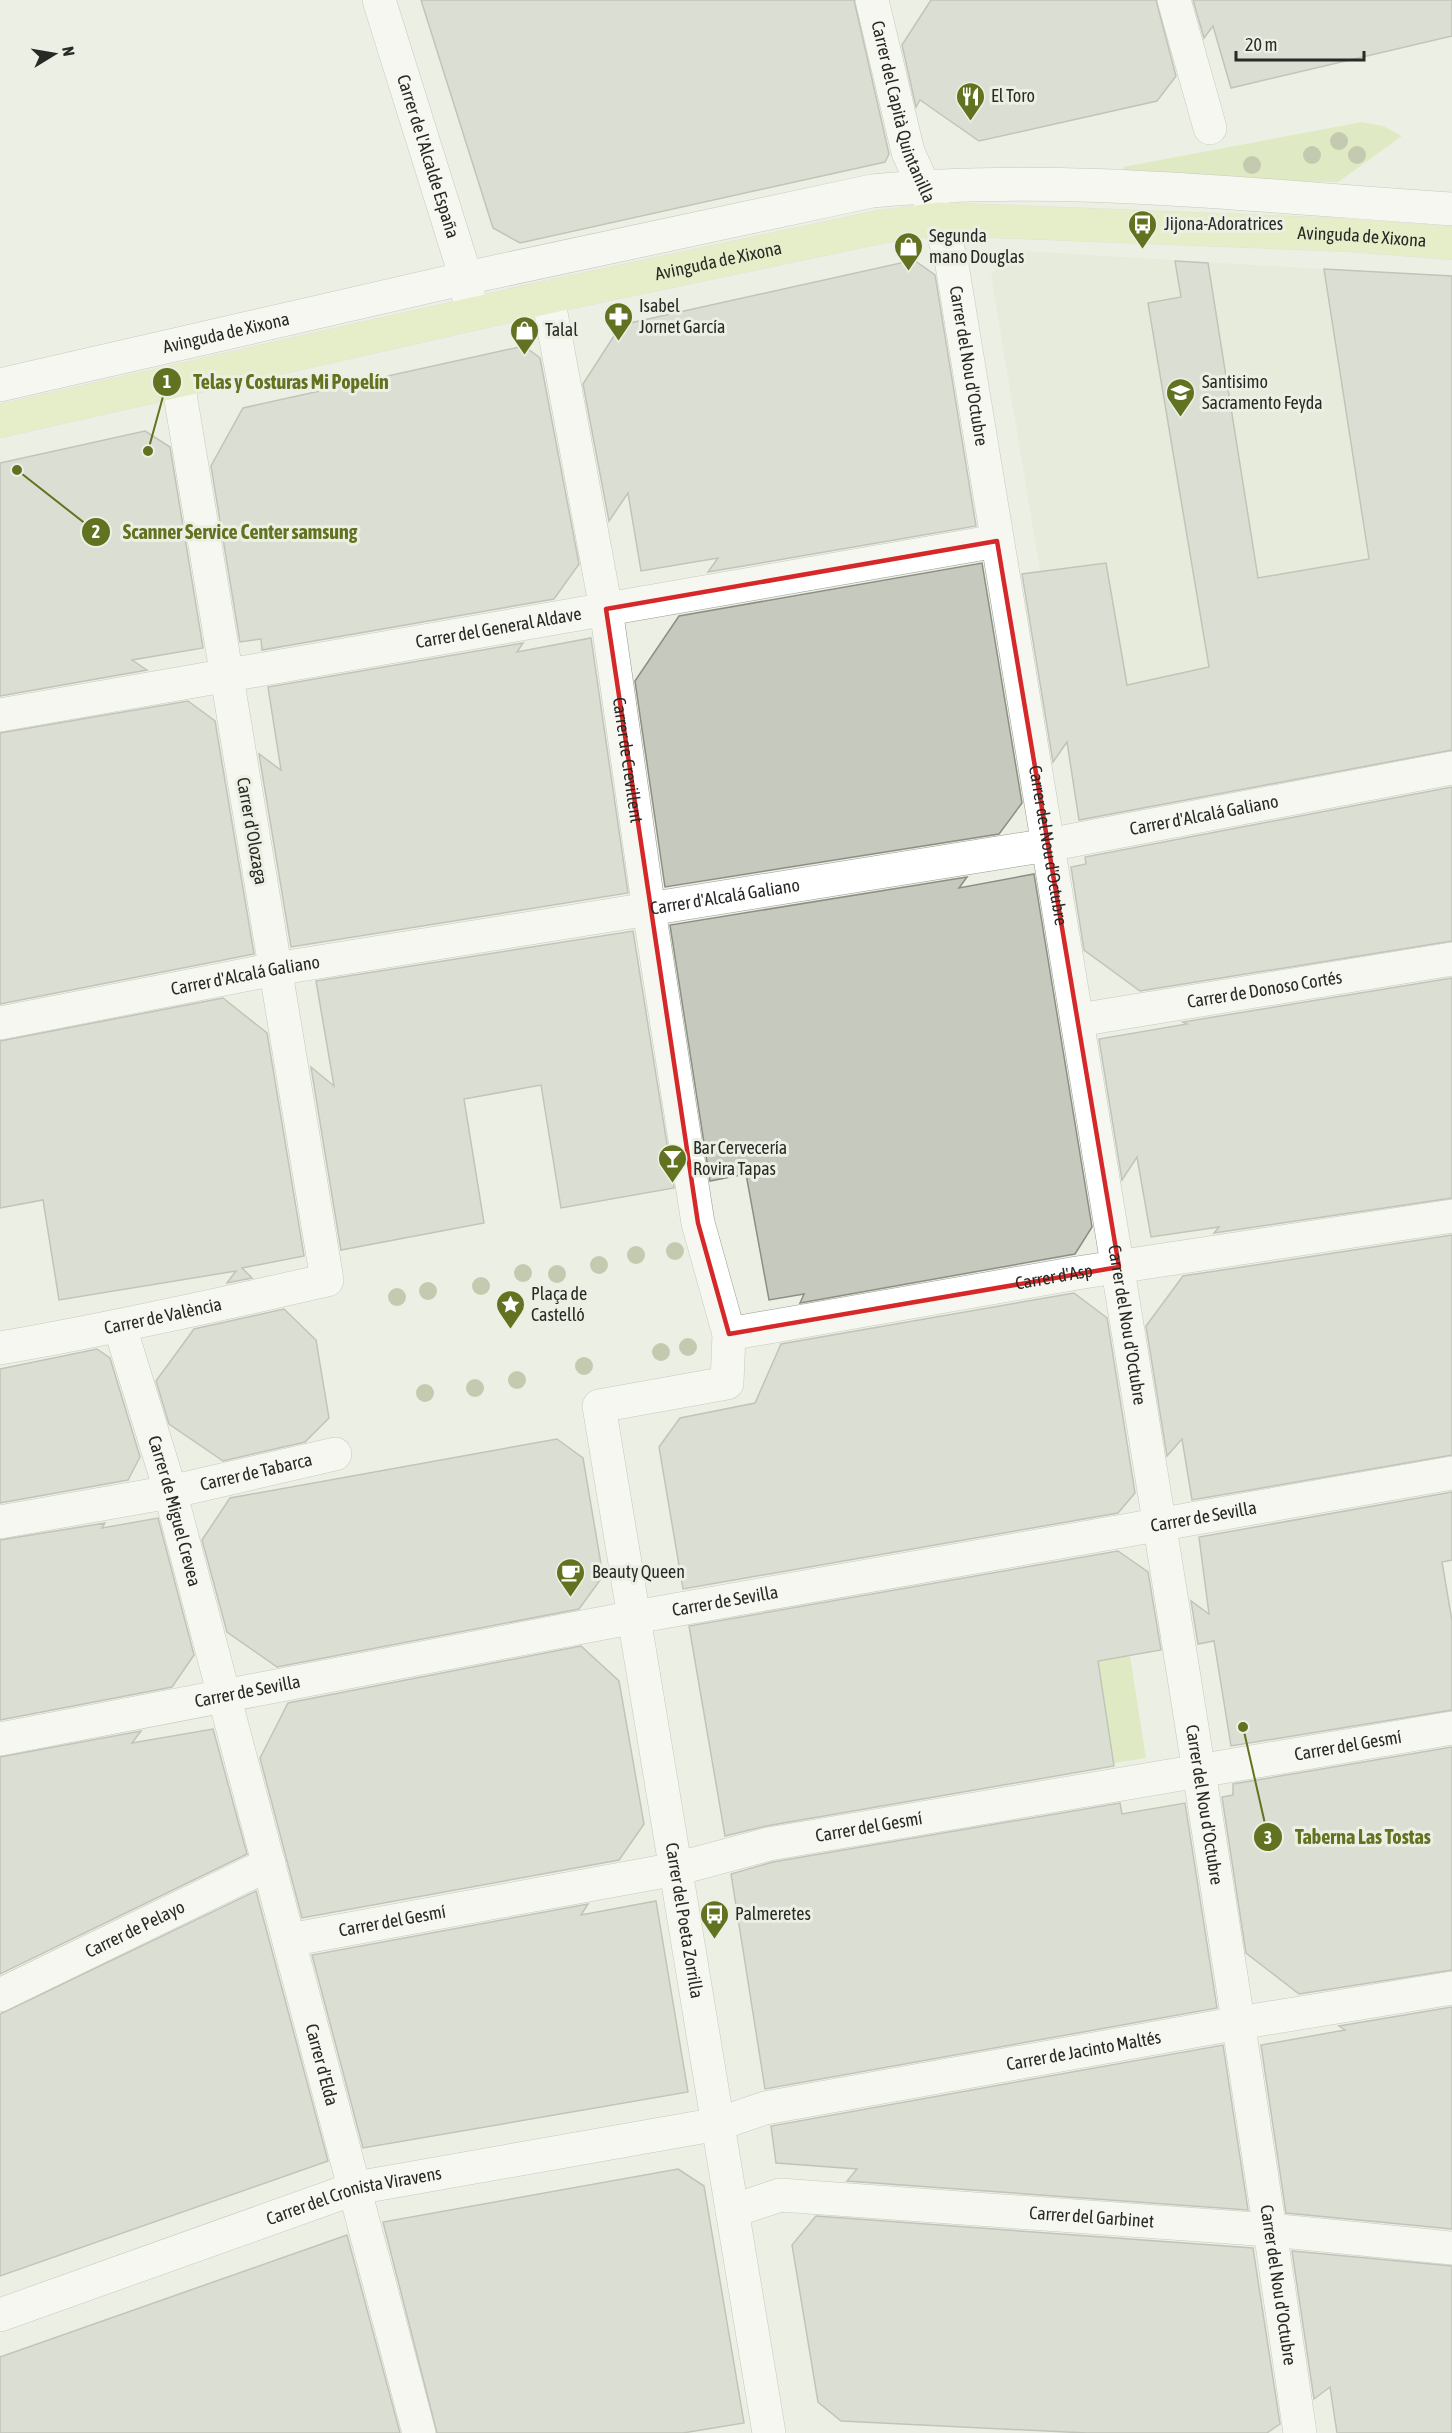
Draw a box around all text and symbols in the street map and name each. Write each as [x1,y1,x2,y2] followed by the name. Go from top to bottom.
[867,19,940,206] street label: Carrer del Capità Quintanilla
[24,24,84,84] north arrow
[1236,24,1364,62] scale bar
[1245,34,1277,55] text: 20 m
[59,45,78,57] text: N
[393,72,464,241] street label: Carrer de l'Alcalde España
[954,80,986,122] restaurant icon: El Toro
[991,85,1035,106] place label: El Toro
[1127,208,1159,250] bus stop icon: Jijona-Adoratrices
[1164,213,1283,234] place label: Jijona-Adoratrices
[1297,222,1427,251] street label: Avinguda de Xixona
[929,225,1024,267] place label: Segunda mano Douglas
[892,230,924,272] shop icon: Segunda mano Douglas
[653,237,784,284] street label: Avinguda de Xixona
[946,284,993,447] street label: Carrer del Nou d'Octubre
[639,295,725,337] place label: Isabel Jornet García
[602,300,634,342] pharmacy icon: Isabel Jornet García
[161,308,291,357] street label: Avinguda de Xixona
[508,314,540,356] shop icon: Talal
[545,319,578,340] place label: Talal
[152,363,401,401] callout: Telas y Costuras Mi Popelín
[193,370,389,393] text: Telas y Costuras Mi Popelín
[163,371,171,392] text: 1
[1202,371,1323,413] place label: Santisimo Sacramento Feyda
[1165,376,1197,418] school or university icon: Santisimo Sacramento Feyda
[81,513,369,551] callout: Scanner Service Center samsung
[123,520,358,543] text: Scanner Service Center samsung
[92,521,100,542] text: 2
[414,603,583,652] street label: Carrer del General Aldave
[609,696,647,824] street label: Carrer de Crevillent
[1025,764,1072,927] street label: Carrer del Nou d'Octubre
[233,776,272,886] street label: Carrer d'Olozaga
[1128,790,1280,839] street label: Carrer d'Alcalá Galiano
[649,874,801,919] street label: Carrer d'Alcalá Galiano
[169,951,321,999] street label: Carrer d'Alcalá Galiano
[1185,966,1343,1012] street label: Carrer de Donoso Cortés
[693,1137,787,1179] place label: Bar Cervecería Rovira Tapas
[656,1142,688,1184] bar icon: Bar Cervecería Rovira Tapas
[1104,1243,1151,1406] street label: Carrer del Nou d'Octubre
[1014,1260,1094,1294] street label: Carrer d'Asp
[531,1283,587,1325] place label: Plaça de Castelló
[494,1288,526,1330] place icon: Plaça de Castelló
[102,1293,224,1338] street label: Carrer de València
[144,1433,206,1589] street label: Carrer de Miguel Crevea
[198,1449,314,1495] street label: Carrer de Tabarca
[1149,1497,1258,1536] street label: Carrer de Sevilla
[555,1556,587,1598] cafe icon: Beauty Queen
[592,1561,685,1582] place label: Beauty Queen
[670,1581,780,1620] street label: Carrer de Sevilla
[193,1671,302,1711] street label: Carrer de Sevilla
[1182,1723,1228,1886] street label: Carrer del Nou d'Octubre
[1293,1726,1403,1765] street label: Carrer del Gesmí
[814,1807,924,1846] street label: Carrer del Gesmí
[1253,1818,1443,1856] callout: Taberna Las Tostas
[1295,1825,1431,1848] text: Taberna Las Tostas
[1264,1827,1272,1848] text: 3
[661,1841,708,2000] street label: Carrer del Poeta Zorrilla
[82,1896,188,1962] street label: Carrer de Pelayo
[698,1898,730,1940] bus stop icon: Palmeretes
[337,1900,447,1941] street label: Carrer del Gesmí
[735,1903,811,1924] place label: Palmeretes
[301,2022,343,2108] street label: Carrer d'Elda
[1005,2026,1163,2075] street label: Carrer de Jacinto Maltés
[263,2162,443,2229] street label: Carrer del Cronista Viravens
[1029,2202,1155,2232] street label: Carrer del Garbinet
[1256,2203,1301,2367] street label: Carrer del Nou d'Octubre

